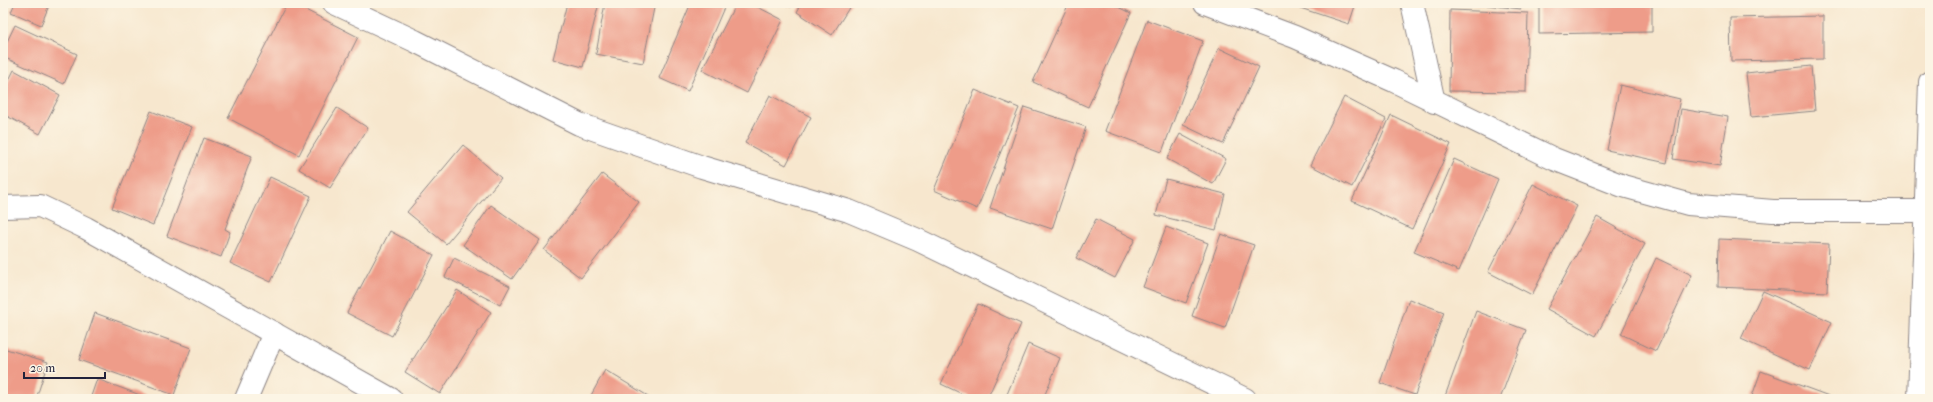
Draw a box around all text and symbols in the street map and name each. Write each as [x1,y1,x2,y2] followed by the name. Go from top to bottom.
[24,354,105,380] scale bar
[30,361,55,375] text: 20 m

